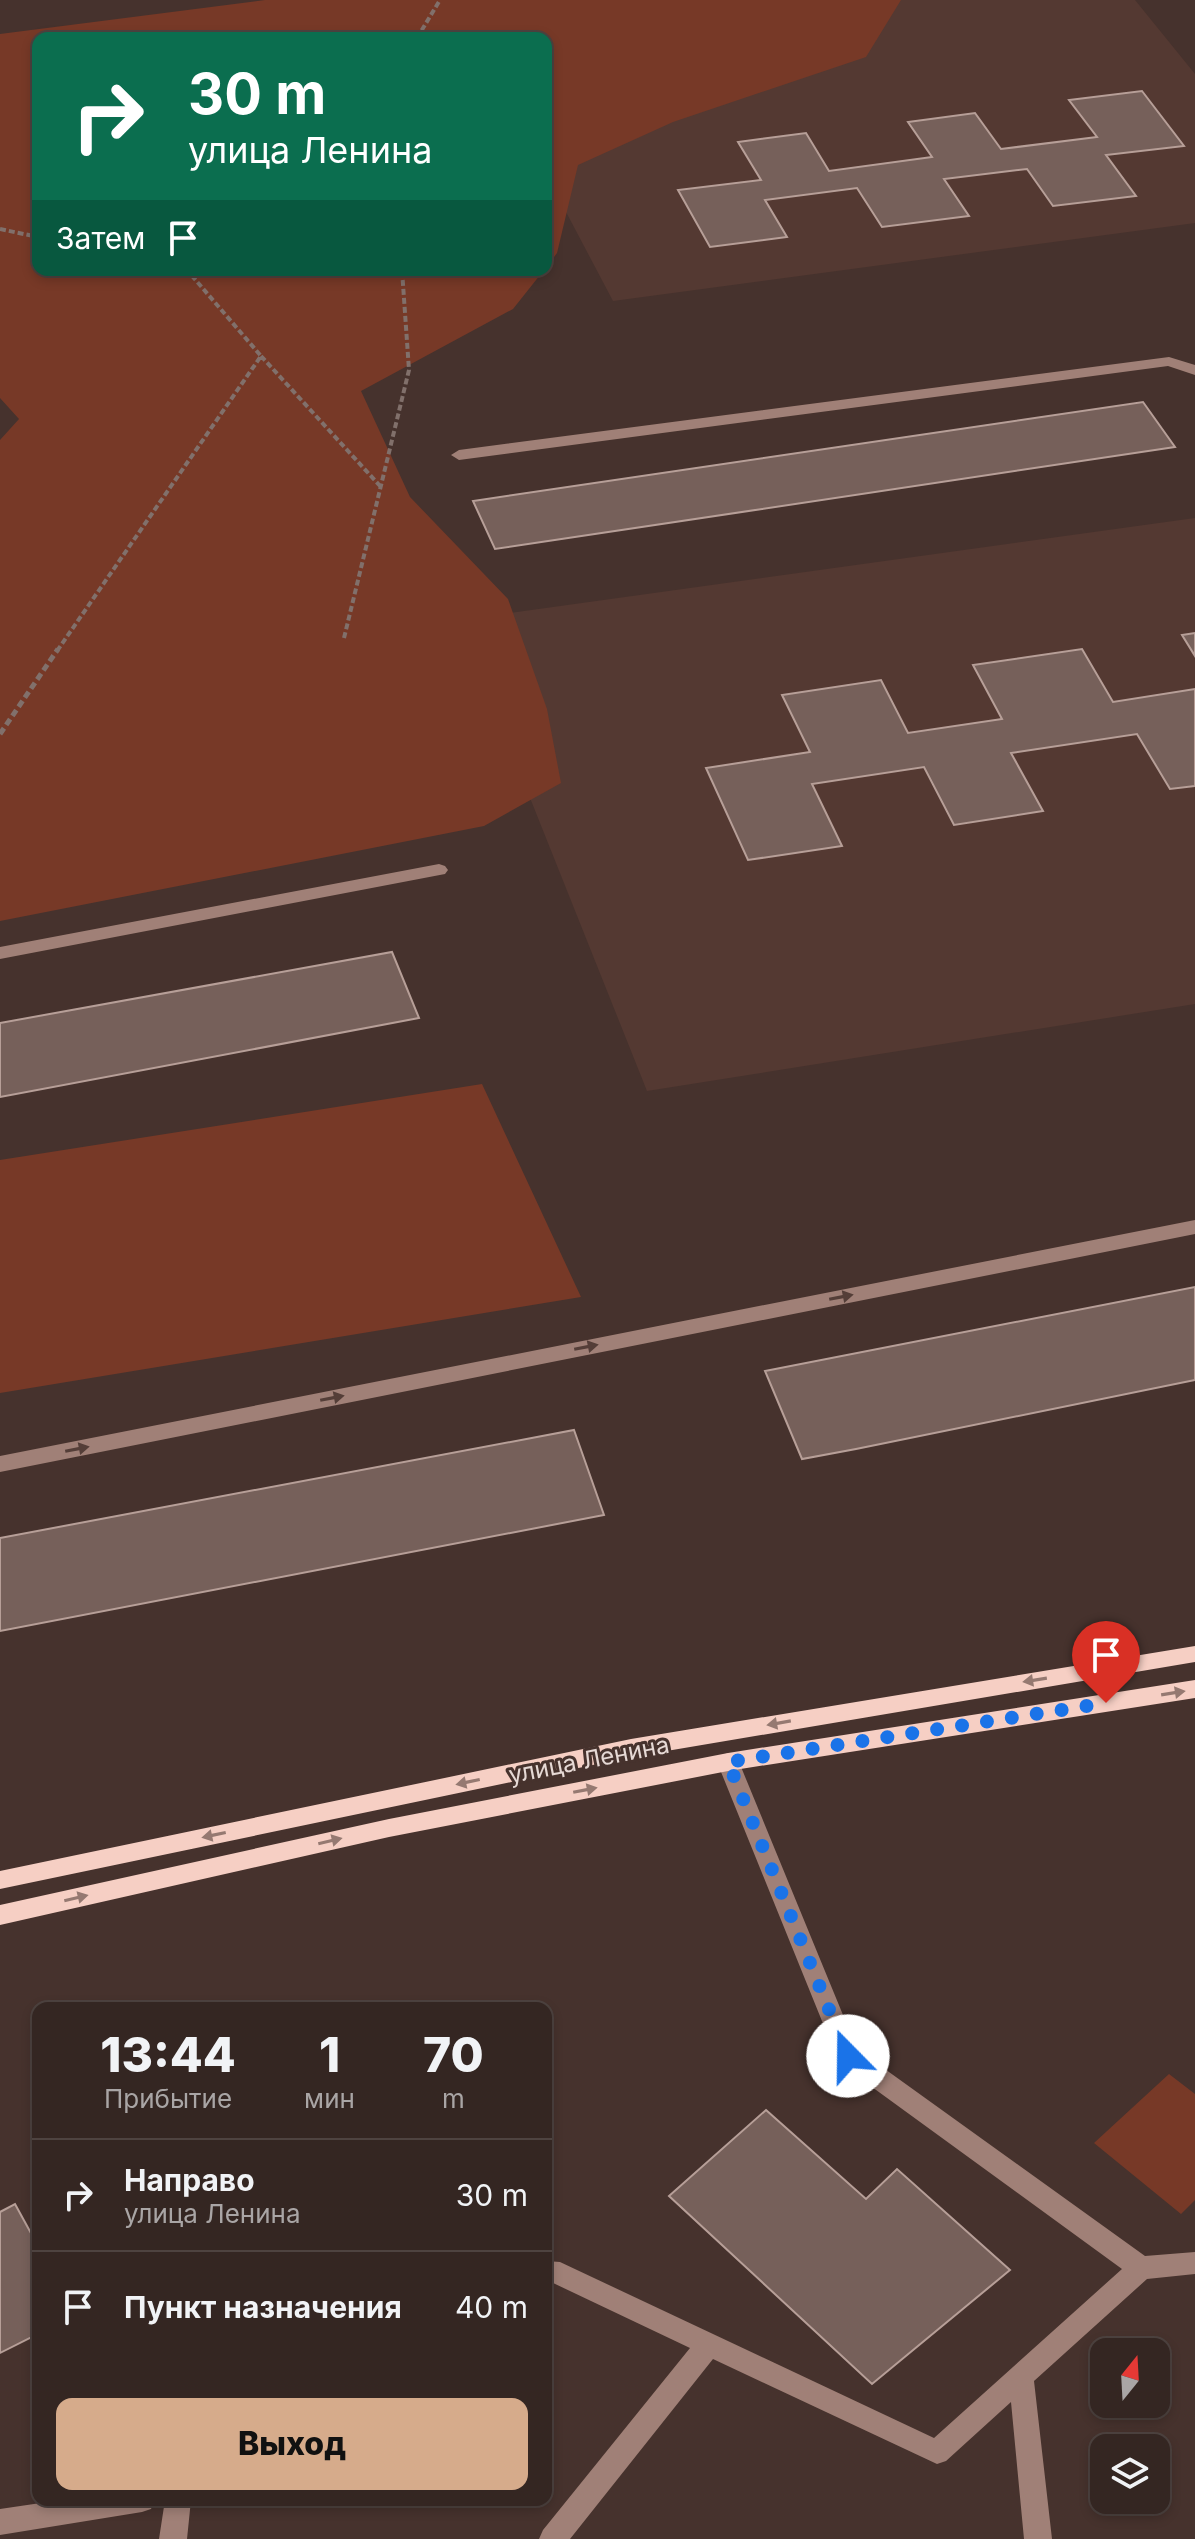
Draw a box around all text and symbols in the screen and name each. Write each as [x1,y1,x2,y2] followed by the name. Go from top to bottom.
[188,60,326,128] text: 30 m
[56,64,160,168] icon: right
[188,128,432,172] text: улица Ленина
[161,216,205,260] icon: arrive
[56,220,145,256] text: Затем
[829,1290,854,1302] one-way arrow
[574,1341,599,1353] one-way arrow
[319,1392,344,1404] one-way arrow
[64,1442,89,1455] one-way arrow
[1072,1621,1140,1703] pin
[1084,1633,1128,1677] icon: arrive
[1022,1674,1047,1687] one-way arrow
[1161,1686,1186,1698] one-way arrow
[766,1717,791,1729] one-way arrow
[506,1730,672,1789] street label: улица Ленина
[456,1776,481,1789] one-way arrow
[573,1783,598,1795] one-way arrow
[201,1830,226,1842] one-way arrow
[318,1834,343,1847] one-way arrow
[64,1891,89,1904] one-way arrow
[806,2014,890,2098] position arrow
[100,2025,236,2084] text: 13:44
[319,2025,340,2084] text: 1
[423,2025,484,2084] text: 70
[104,2083,232,2114] text: Прибытие
[304,2083,355,2114] text: мин
[442,2083,465,2114] text: m
[124,2162,255,2198] text: Направо
[56,2173,100,2217] icon: right
[456,2177,528,2213] text: 30 m
[124,2198,301,2229] text: улица Ленина
[56,2285,100,2329] icon: arrive
[124,2289,402,2325] text: Пункт назначения
[455,2289,528,2325] text: 40 m
[1090,2338,1170,2418] north arrow
[1090,2338,1170,2514] map controls
[56,2398,528,2490] button: Выход
[1090,2434,1170,2514] button: layers

